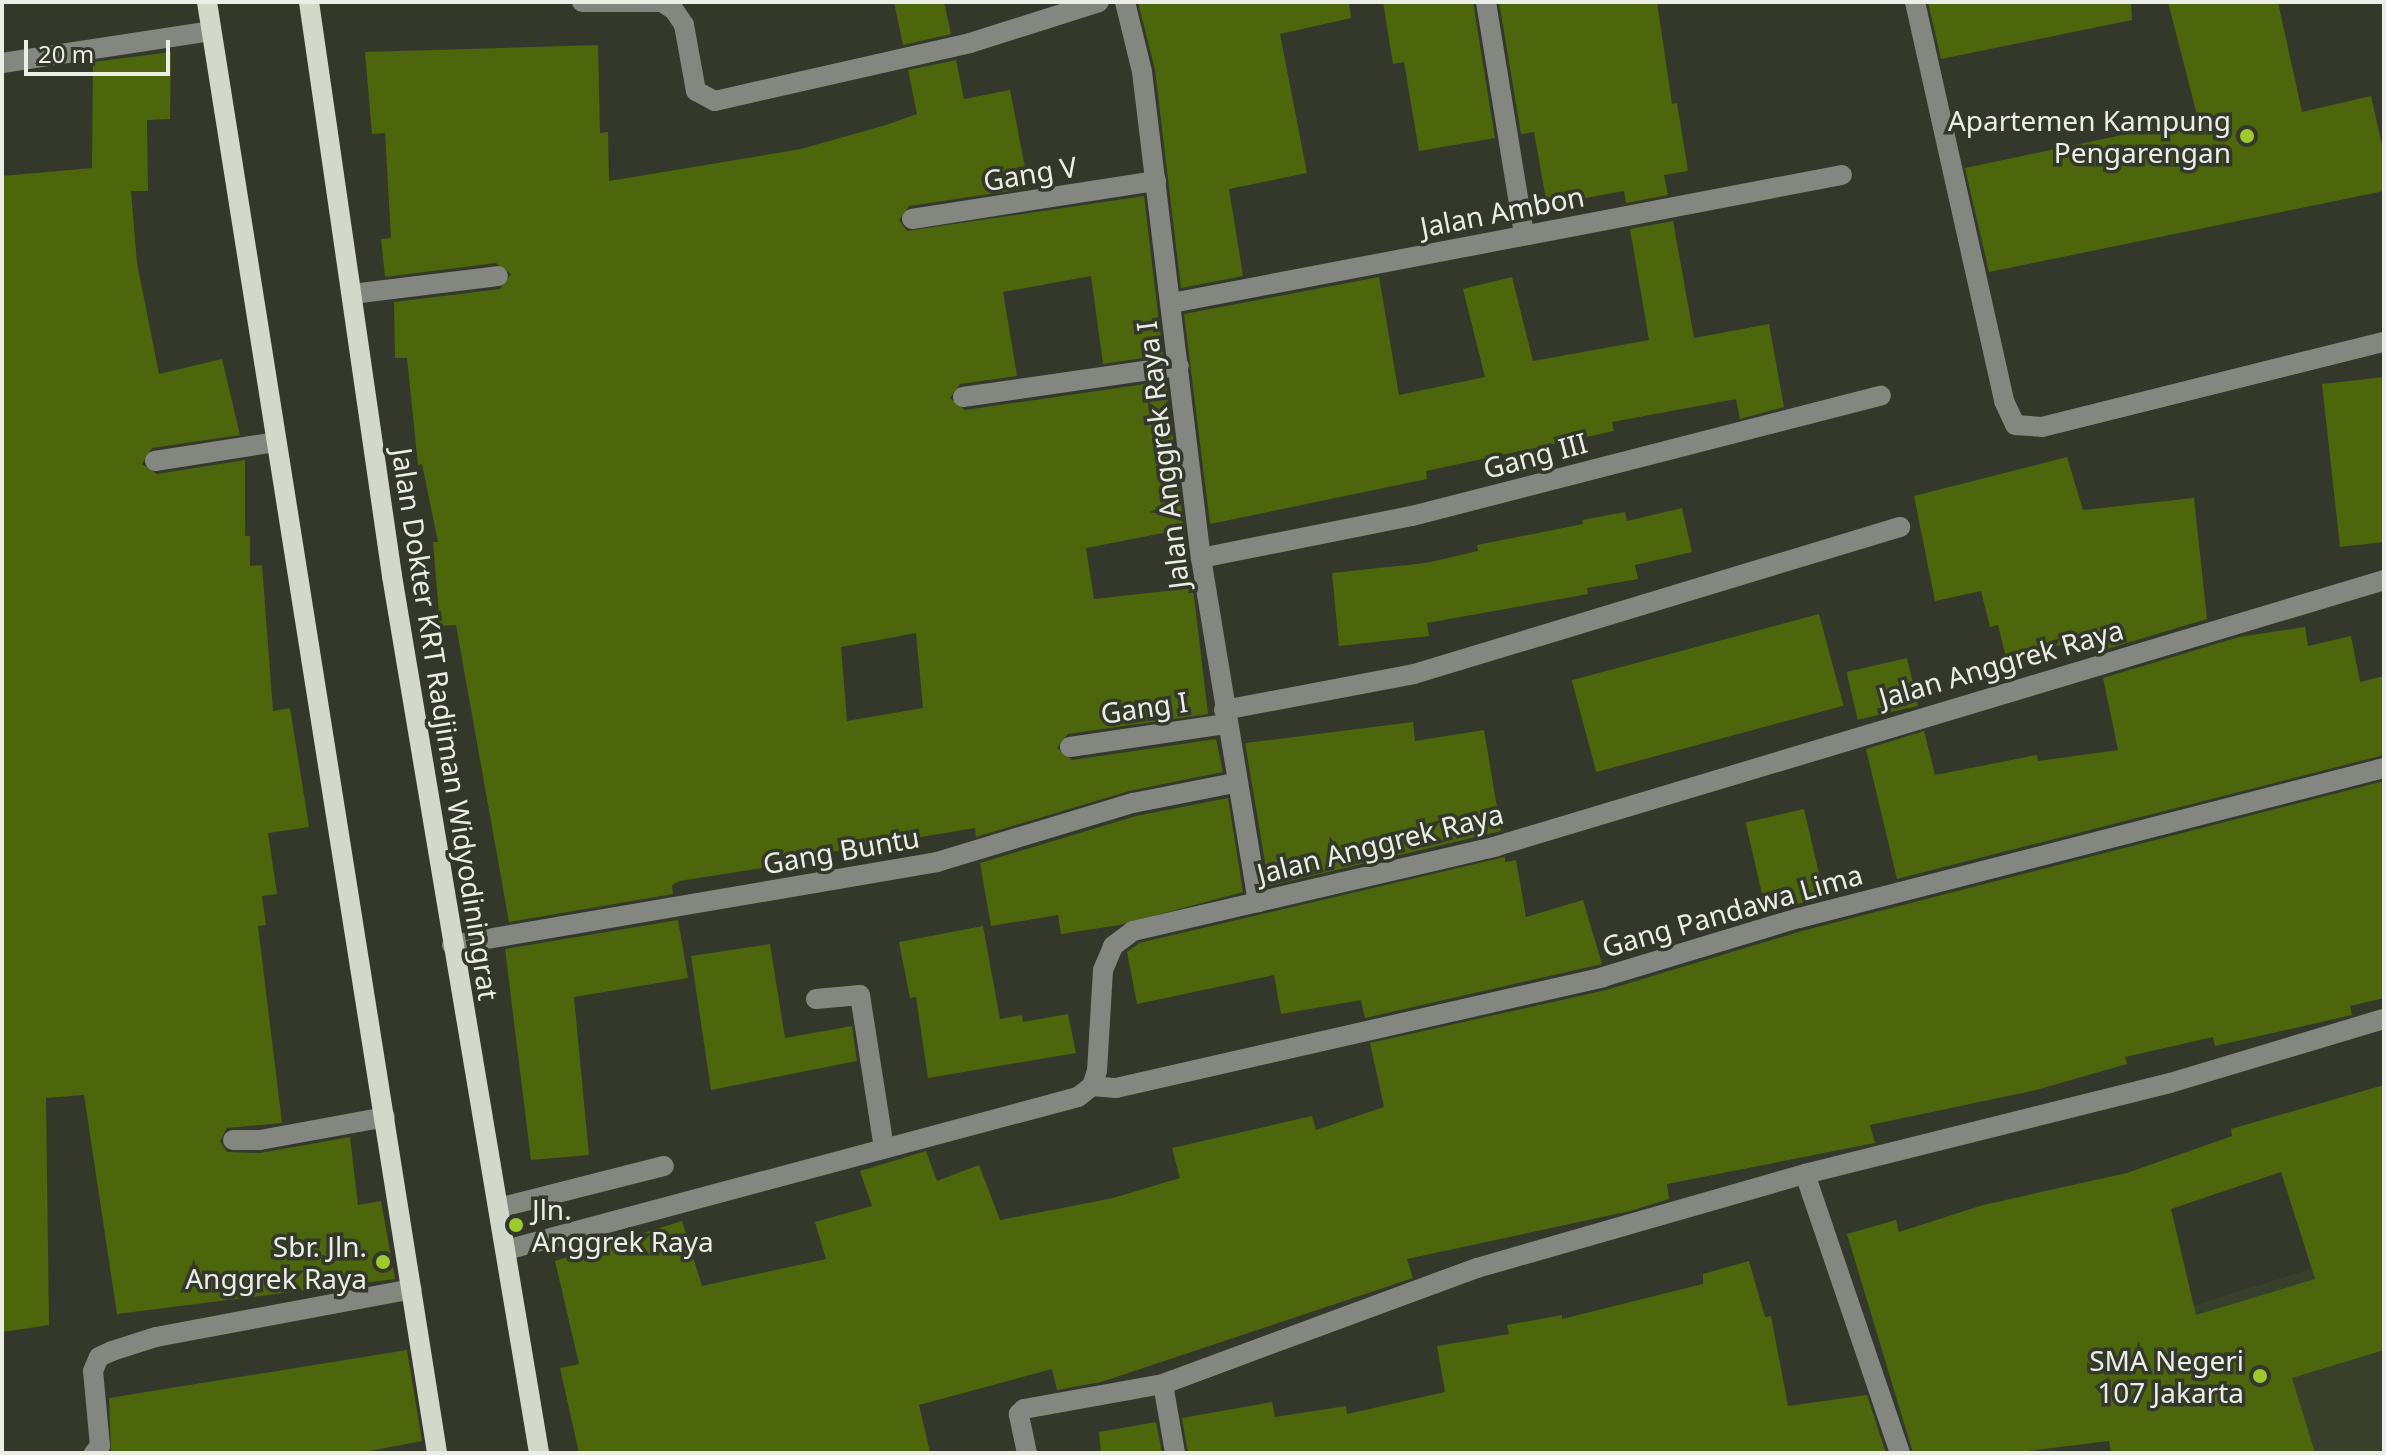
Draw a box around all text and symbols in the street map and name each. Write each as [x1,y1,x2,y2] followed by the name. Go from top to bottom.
[28,24,174,74] scale bar
[38,37,94,70] text: 20 m
[1948,103,2231,169] place label: Apartemen Kampung Pengarengan
[2238,127,2256,145] marker: Apartemen Kampung Pengarengan
[981,149,1079,197] street label: Gang V
[1417,179,1587,243] street label: Jalan Ambon
[1129,319,1195,591] street label: Jalan Anggrek Raya I
[1479,425,1591,485] street label: Gang III
[386,445,506,1003] street label: Jalan Dokter KRT Radjiman Widyodiningrat
[1875,612,2127,714] street label: Jalan Anggrek Raya
[1098,684,1190,730] street label: Gang I
[1253,796,1507,890] street label: Jalan Anggrek Raya
[760,820,922,880] street label: Gang Buntu
[1598,857,1866,963] street label: Gang Pandawa Lima
[532,1192,714,1258] place label: Jln. Anggrek Raya
[507,1216,525,1234] marker: Jln. Anggrek Raya
[185,1229,367,1295] place label: Sbr. Jln. Anggrek Raya
[374,1253,392,1271] marker: Sbr. Jln. Anggrek Raya
[2089,1343,2244,1409] place label: SMA Negeri 107 Jakarta
[2251,1367,2269,1385] marker: SMA Negeri 107 Jakarta

